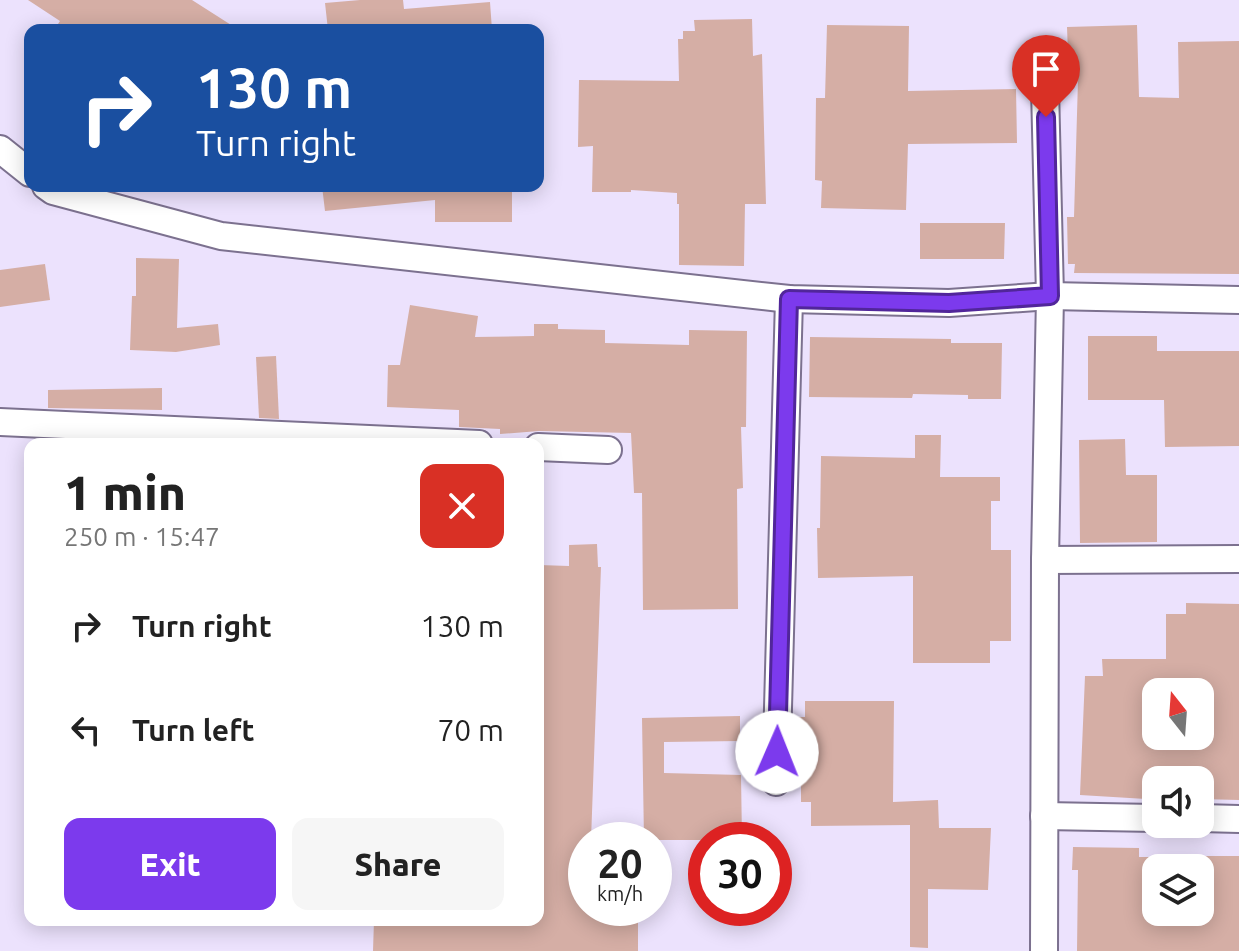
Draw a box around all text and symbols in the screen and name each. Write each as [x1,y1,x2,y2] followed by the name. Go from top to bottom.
[1012,35,1080,117] pin
[1024,47,1068,91] icon: arrive
[64,56,168,160] icon: right
[196,56,352,119] text: 130 m
[196,122,356,163] text: Turn right
[420,464,504,548] button: close
[64,465,186,519] text: 1 min
[64,522,220,551] text: 250 m · 15:47
[64,604,108,648] icon: right
[132,609,272,643] text: Turn right
[420,609,504,643] text: 130 m
[1142,678,1214,750] north arrow
[1142,678,1214,926] map controls
[64,708,108,752] icon: left
[735,710,819,794] position arrow
[132,713,254,747] text: Turn left
[437,713,504,747] text: 70 m
[1142,766,1214,838] button: sound
[64,818,276,910] button: Exit
[292,818,504,910] button: Share
[688,822,792,926] speed limit sign: 30
[597,841,643,886] text: 20
[1142,854,1214,926] button: layers
[597,882,643,905] text: km/h

